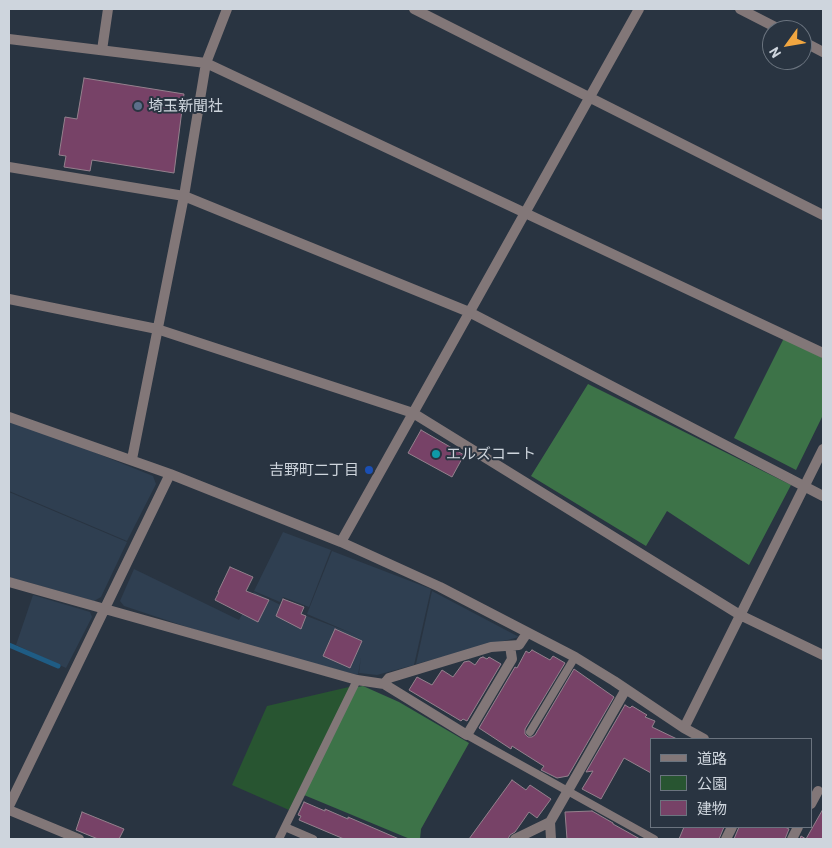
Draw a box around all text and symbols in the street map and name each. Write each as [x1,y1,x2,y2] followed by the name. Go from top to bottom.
[762,20,812,70] north arrow
[765,44,784,61] text: N
[148,97,223,115] place label: 埼玉新聞社
[132,100,144,112] marker: 埼玉新聞社
[446,445,536,463] place label: エルズコート
[430,448,442,460] marker: エルズコート
[269,461,359,479] place label: 吉野町二丁目
[363,464,375,476] marker: 吉野町二丁目
[650,738,812,828] legend
[697,749,727,767] text: 道路
[697,774,727,792] text: 公園
[697,799,727,817] text: 建物

